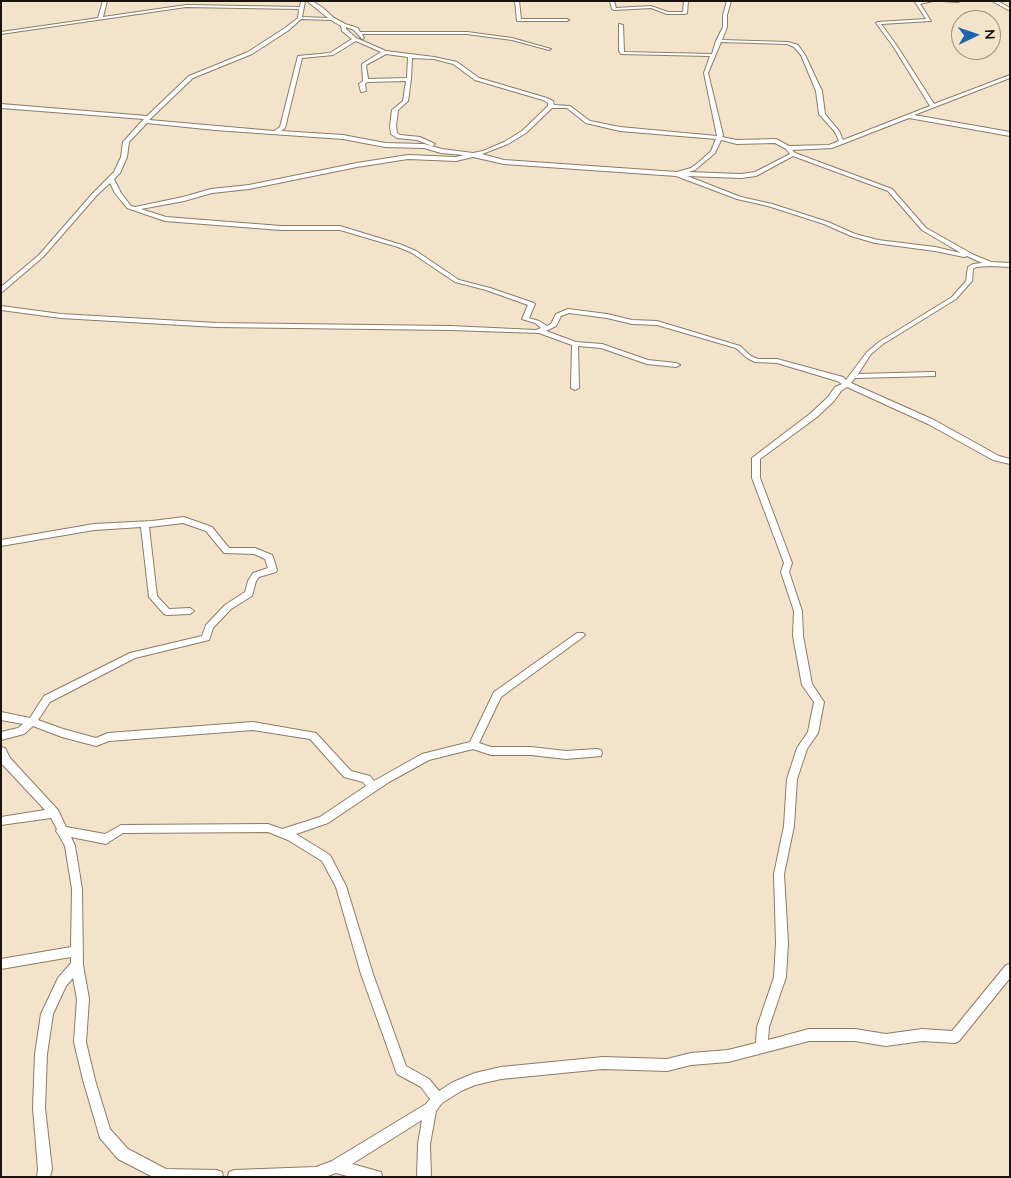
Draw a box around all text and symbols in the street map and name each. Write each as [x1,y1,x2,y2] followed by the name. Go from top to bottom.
[951,10,1001,60] north arrow
[981,29,999,40] text: N

